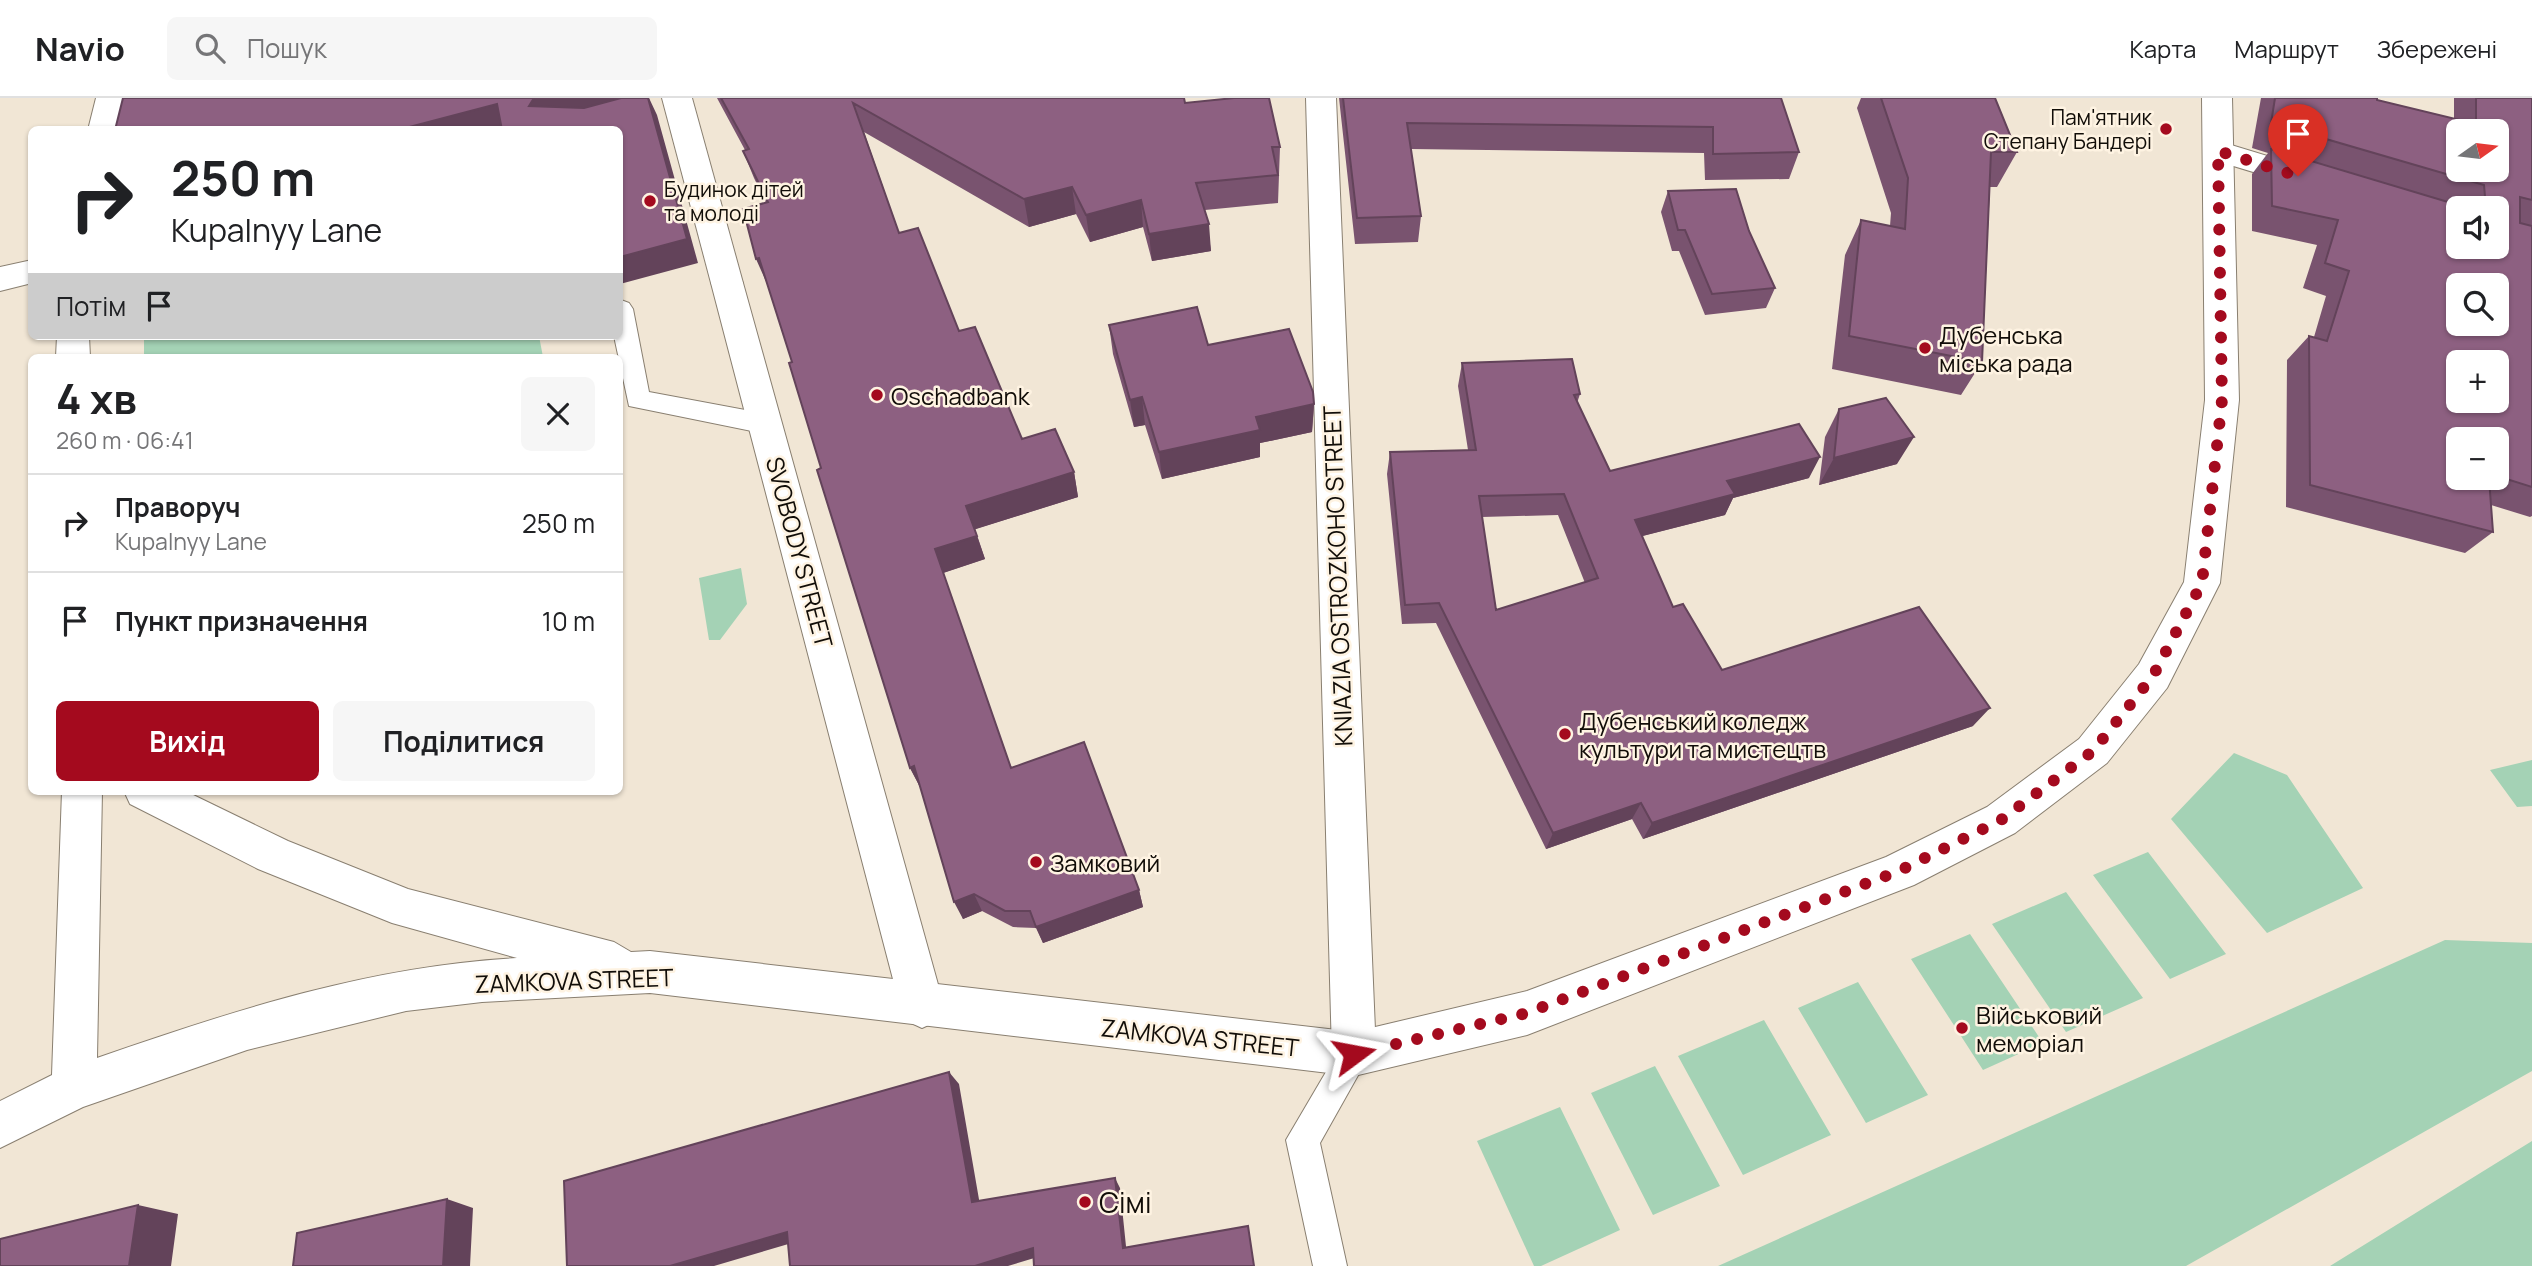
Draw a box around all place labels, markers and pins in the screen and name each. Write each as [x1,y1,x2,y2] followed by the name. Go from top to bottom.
[1984,103,2153,155] place label: Пам'ятник Степану Бандері
[2268,104,2328,176] pin
[2158,121,2174,137] marker: Пам'ятник Степану Бандері
[664,175,804,227] place label: Будинок дітей та молоді
[642,193,658,209] marker: Будинок дітей та молоді
[1939,318,2073,379] place label: Дубенська міська рада
[1917,340,1933,356] marker: Дубенська міська рада
[891,379,1031,412] place label: Oschadbank
[869,387,885,403] marker: Oschadbank
[1579,704,1826,765] place label: Дубенський коледж культури та мистецтв
[1557,726,1573,742] marker: Дубенський коледж культури та мистецтв
[1050,846,1160,879] place label: Замковий
[1028,854,1044,870] marker: Замковий
[1976,998,2102,1059] place label: Військовий меморіал
[1954,1020,1970,1036] marker: Військовий меморіал
[1099,1183,1151,1221] place label: Сімі
[1077,1194,1093,1210] marker: Сімі

